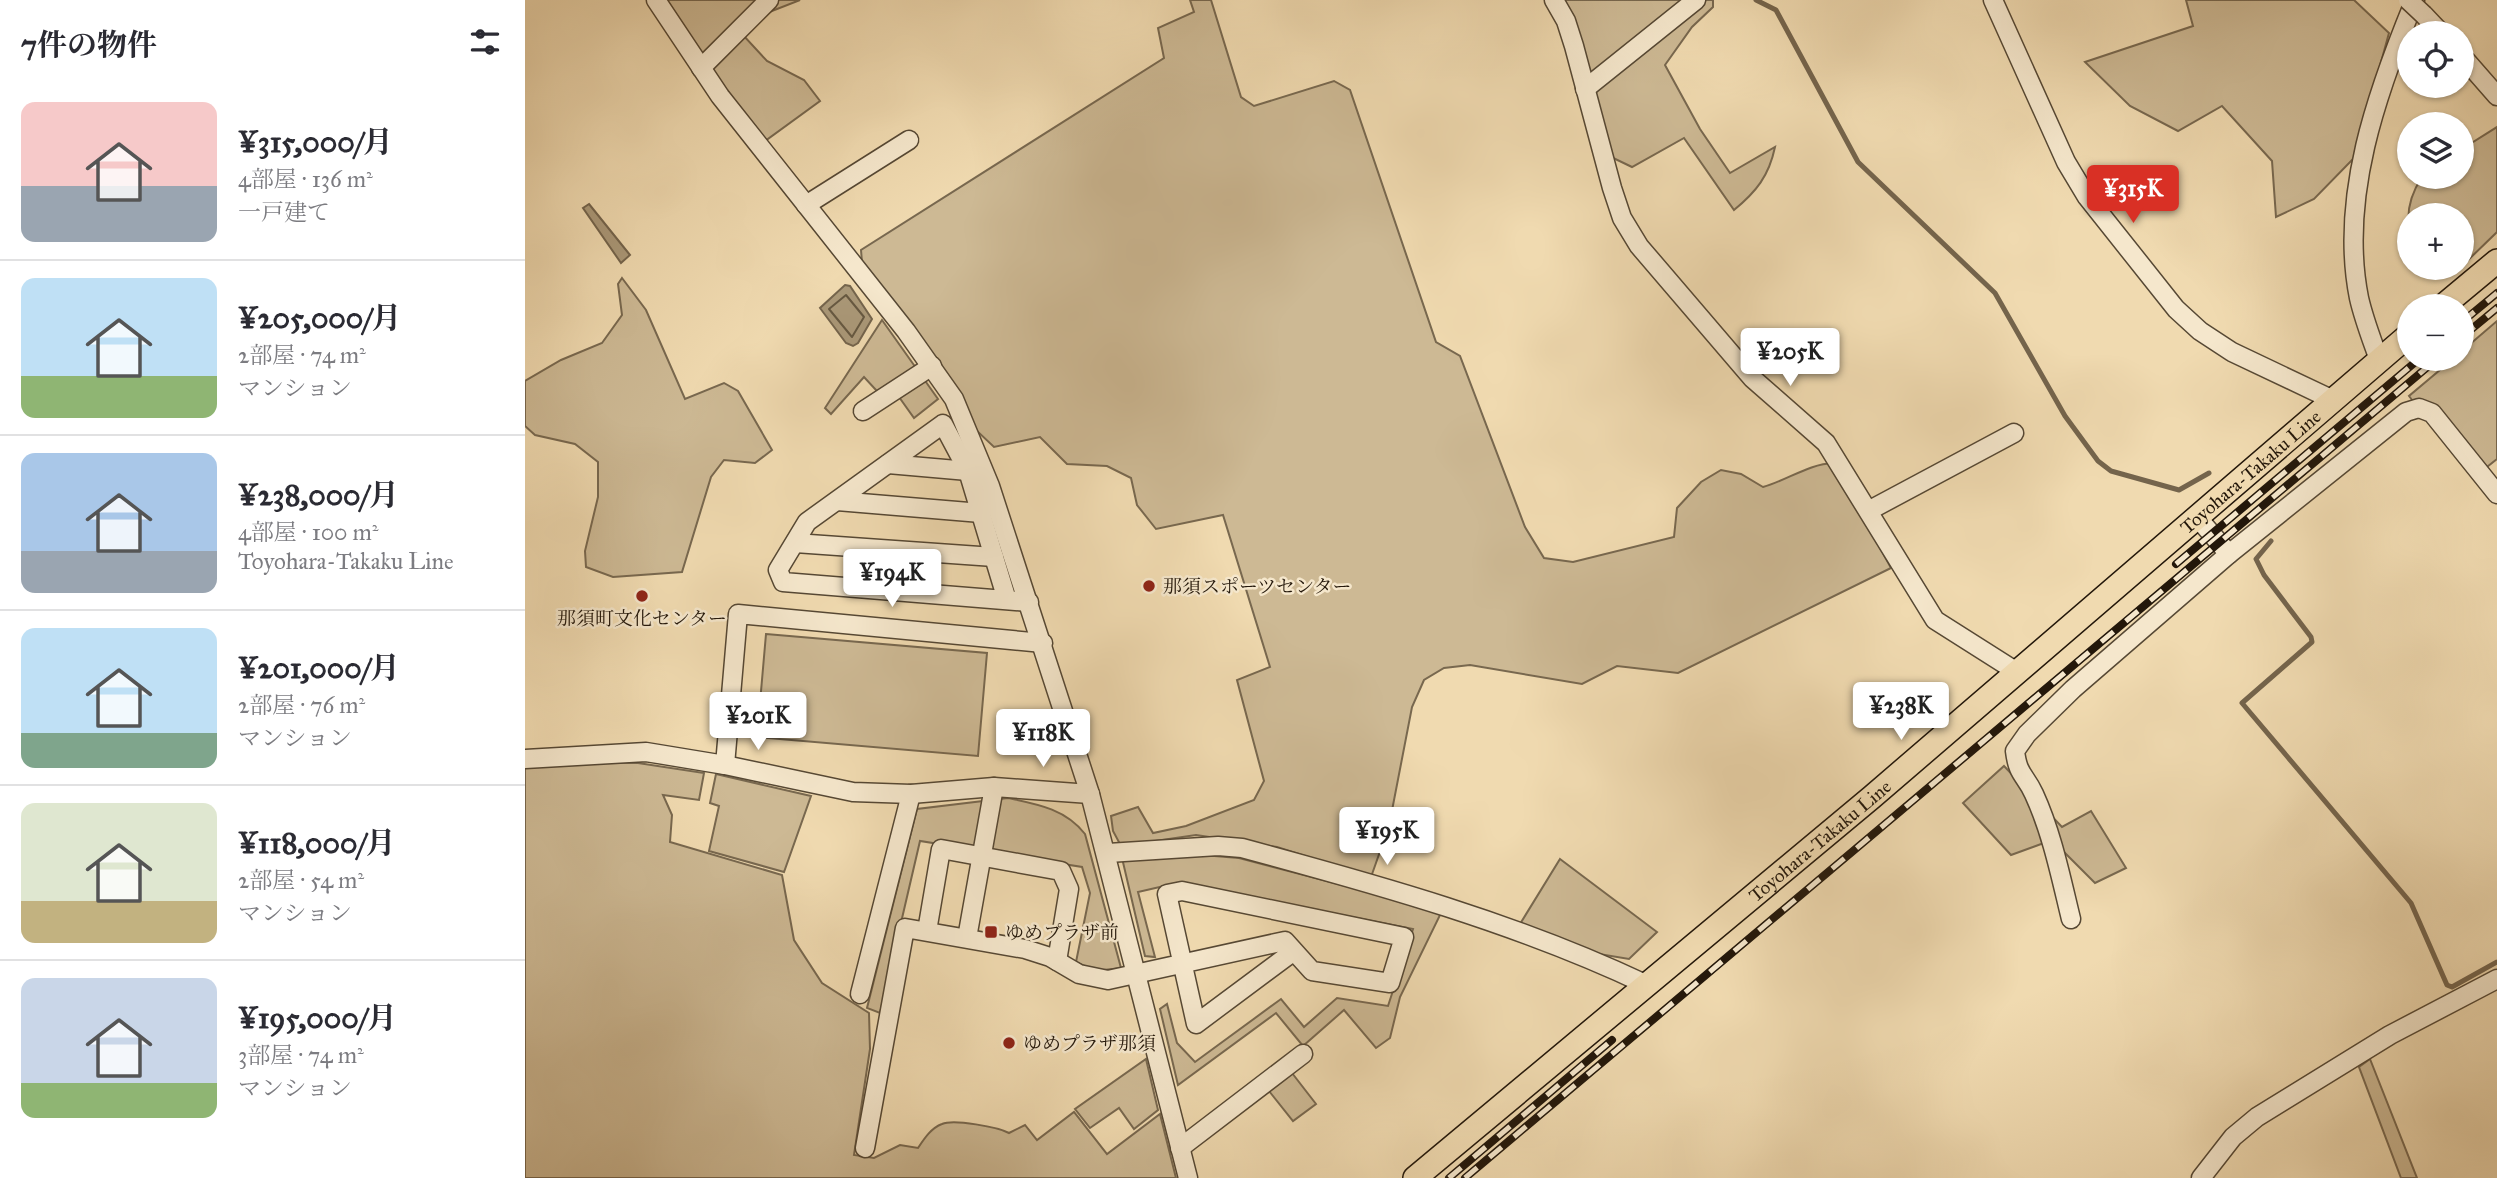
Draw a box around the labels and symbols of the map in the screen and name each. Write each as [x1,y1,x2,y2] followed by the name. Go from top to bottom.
[2084,166,2182,225] pin: ¥315K
[1741,328,1839,388] pin: ¥205K
[2175,405,2325,538] street label: Toyohara-Takaku Line
[843,550,941,609] pin: ¥194K
[1163,575,1351,598] place label: 那須スポーツセンター
[1141,578,1157,594] marker: 那須スポーツセンター
[634,588,650,604] marker: 那須町文化センター
[557,607,727,630] place label: 那須町文化センター
[1852,682,1950,742] pin: ¥238K
[709,692,807,752] pin: ¥201K
[994,710,1092,769] pin: ¥118K
[1744,774,1896,906] street label: Toyohara-Takaku Line
[1338,808,1436,867] pin: ¥195K
[1005,921,1119,944] place label: ゆめプラザ前
[983,924,999,940] marker: ゆめプラザ前
[1023,1032,1156,1055] place label: ゆめプラザ那須
[1001,1035,1017,1051] marker: ゆめプラザ那須

